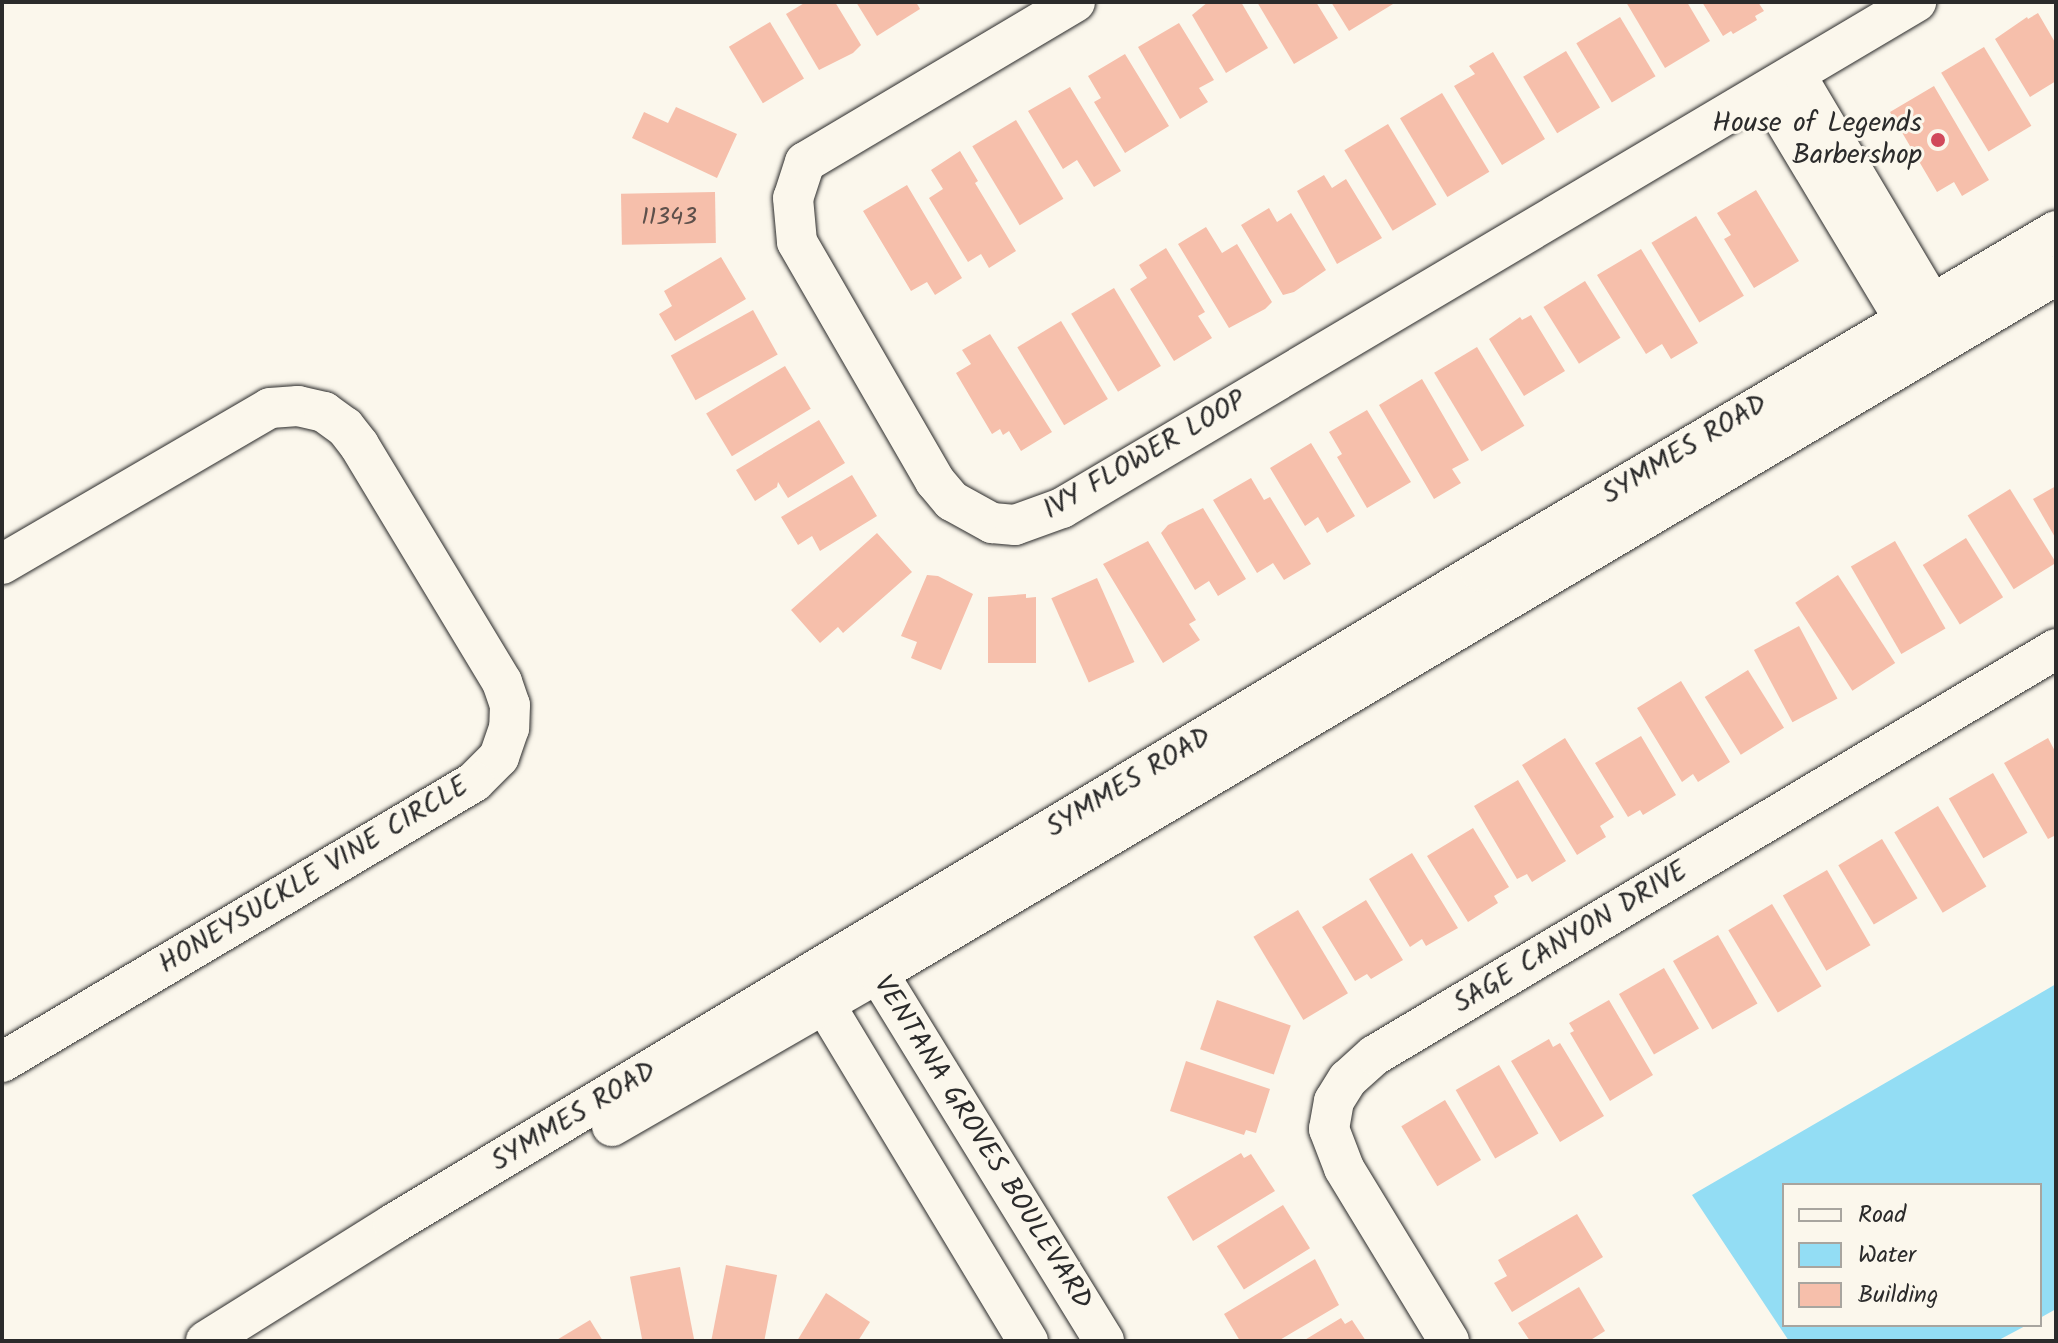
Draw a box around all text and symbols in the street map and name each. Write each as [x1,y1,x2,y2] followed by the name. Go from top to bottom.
[1712,107,1922,173] place label: House of Legends Barbershop
[1929,131,1947,149] marker: House of Legends Barbershop
[641,204,697,232] house number: 11343
[1038,384,1252,528] street label: IVY FLOWER LOOP
[1597,388,1773,512] street label: SYMMES ROAD
[1041,721,1217,845] street label: SYMMES ROAD
[153,770,475,982] street label: HONEYSUCKLE VINE CIRCLE
[1448,855,1694,1021] street label: SAGE CANYON DRIVE
[865,970,1099,1316] street label: VENTANA GROVES BOULEVARD
[486,1055,662,1179] street label: SYMMES ROAD
[1782,1183,2042,1327] legend
[1858,1196,1906,1235] text: Road
[1858,1236,1916,1275] text: Water
[1858,1276,1938,1315] text: Building

